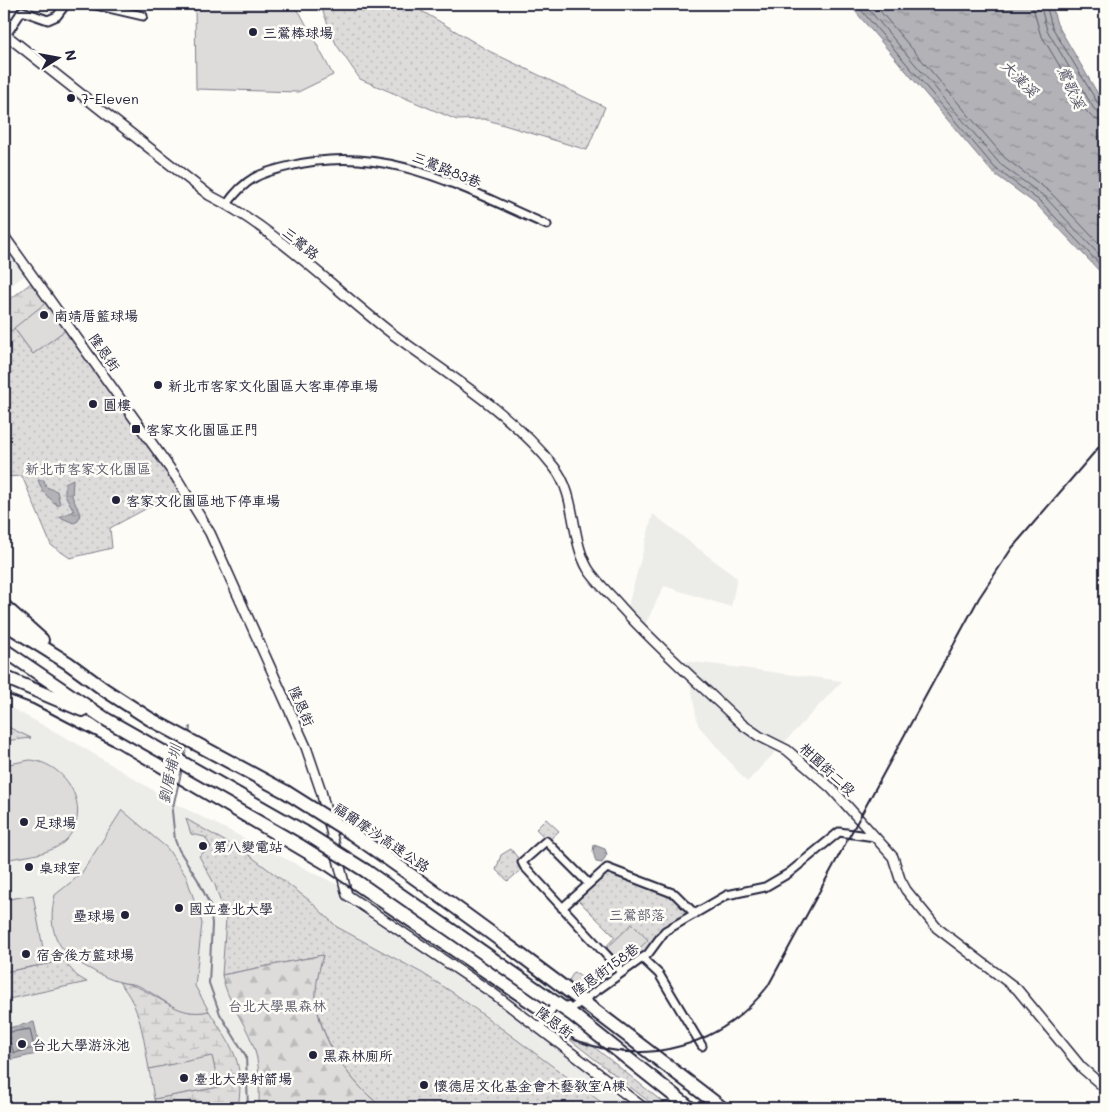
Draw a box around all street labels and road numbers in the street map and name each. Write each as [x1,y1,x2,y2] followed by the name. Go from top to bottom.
[410,147,485,192] street label: 三鶯路83巷
[279,222,323,264] street label: 三鶯路
[85,329,125,375] street label: 隆恩街
[285,683,319,729] street label: 隆恩街
[796,738,860,800] street label: 柑園街二段
[330,798,434,876] street label: 福爾摩沙高速公路
[568,938,643,1000] street label: 隆恩街158巷
[533,1002,577,1042] street label: 隆恩街

